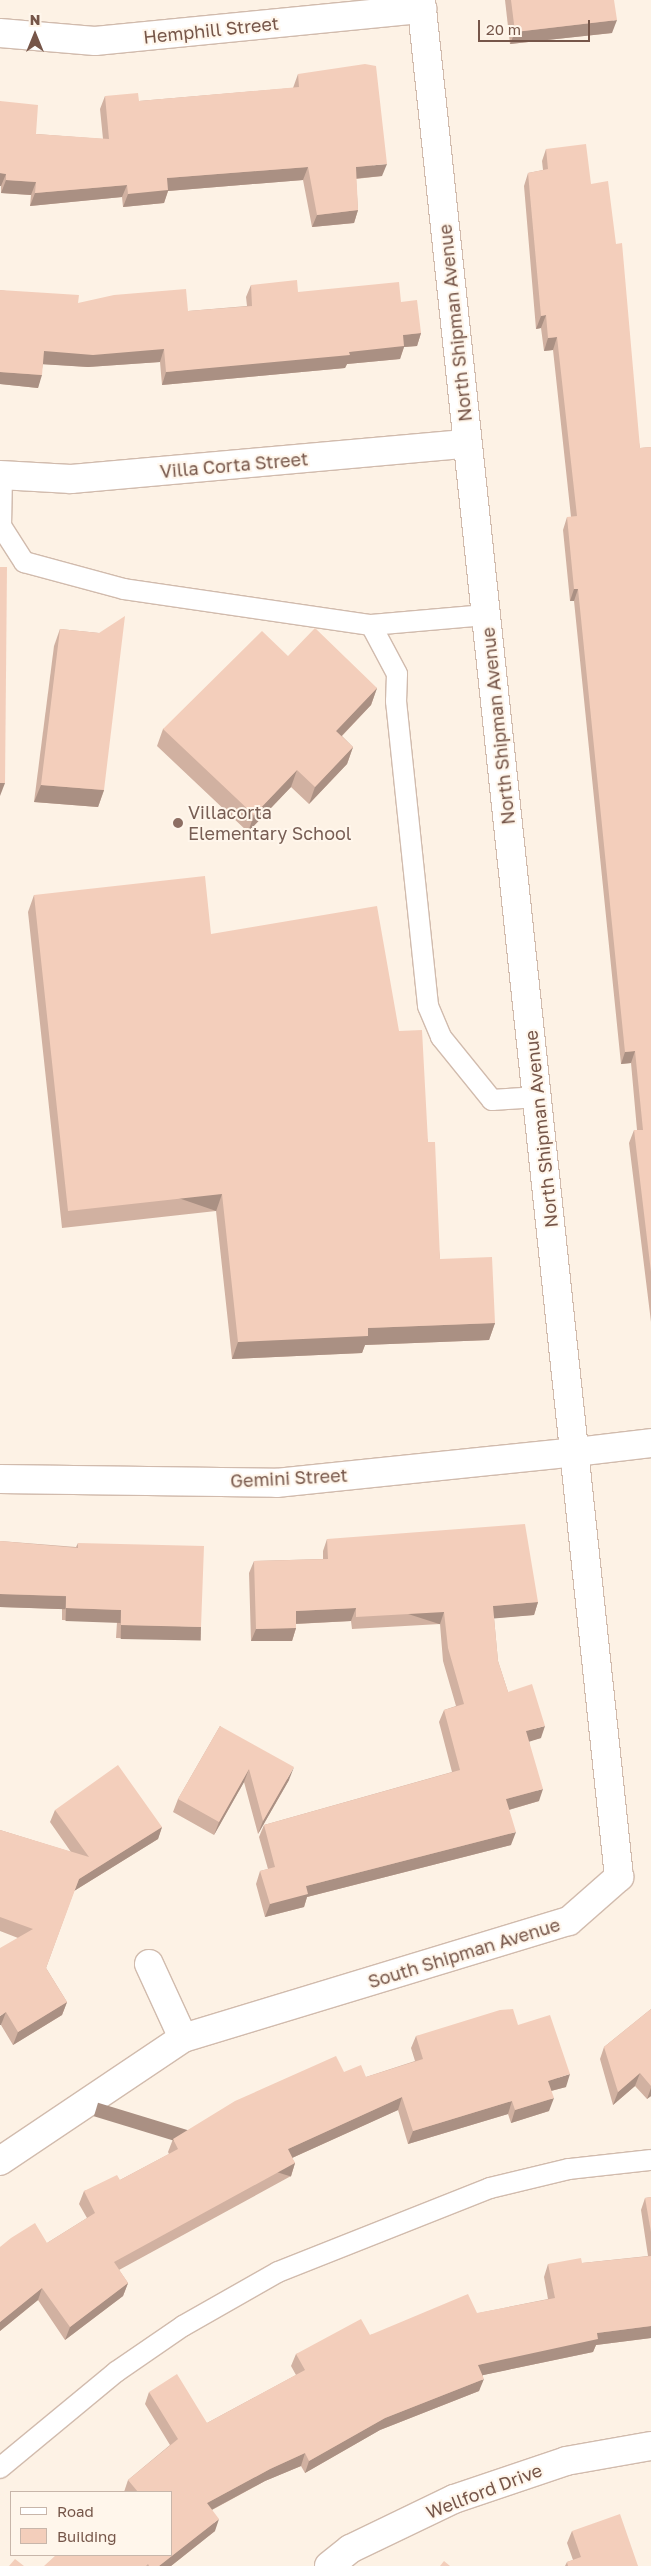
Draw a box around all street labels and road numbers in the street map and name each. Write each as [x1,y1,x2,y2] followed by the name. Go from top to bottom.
[142,12,280,48] street label: Hemphill Street
[434,223,476,423] street label: North Shipman Avenue
[159,448,309,482] street label: Villa Corta Street
[477,626,519,826] street label: North Shipman Avenue
[520,1029,562,1229] street label: North Shipman Avenue
[230,1464,348,1492] street label: Gemini Street
[365,1913,563,1993] street label: South Shipman Avenue
[423,2459,545,2523] street label: Wellford Drive

